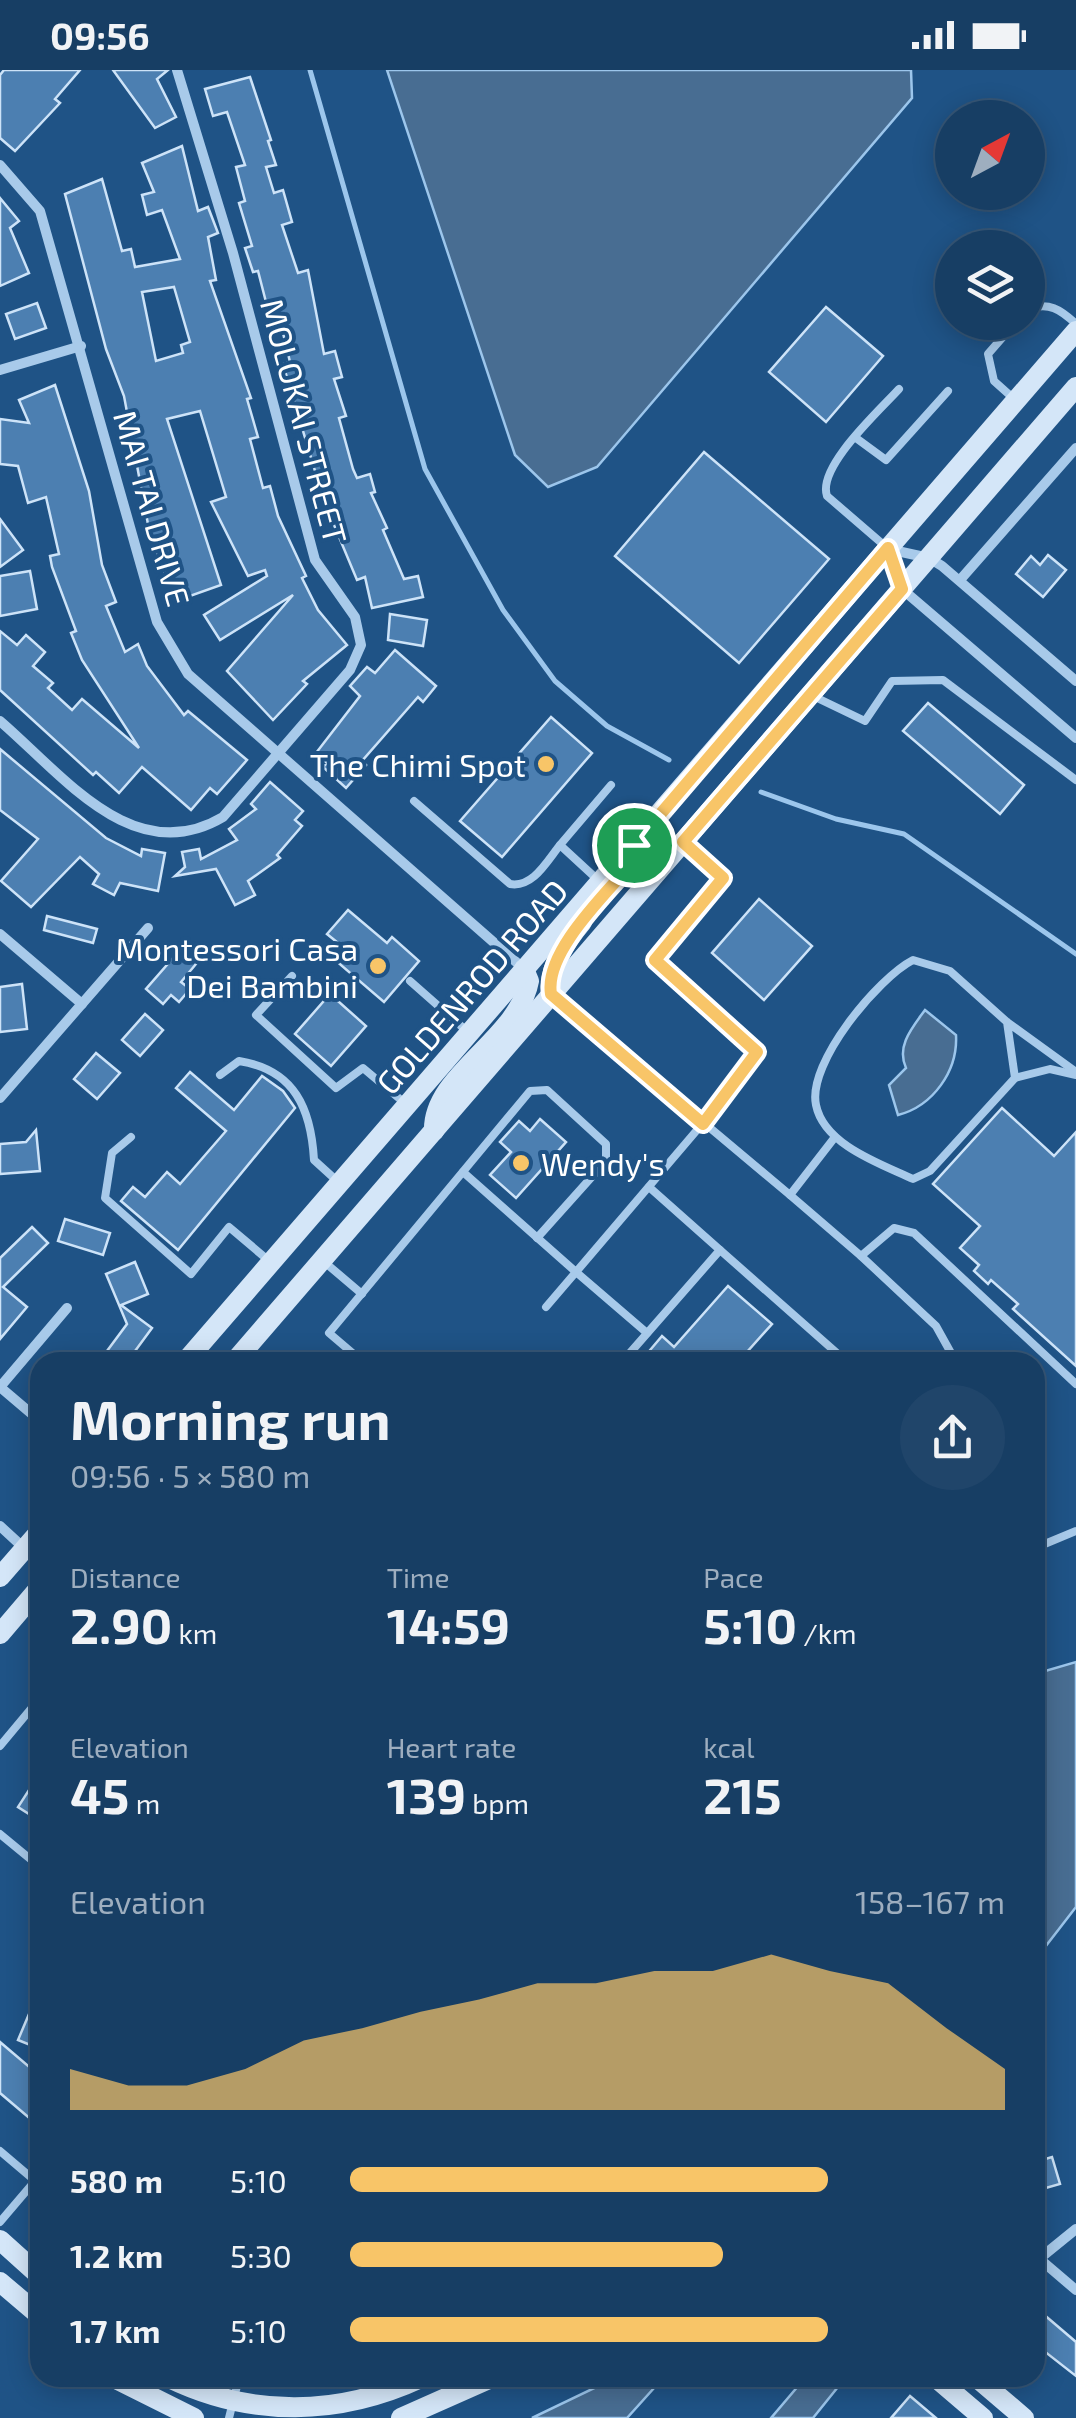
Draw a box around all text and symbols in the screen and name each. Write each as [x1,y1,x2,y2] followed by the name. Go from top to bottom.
[50,12,150,58] text: 09:56
[935,100,1045,210] north arrow
[935,100,1045,340] map controls
[935,230,1045,340] button: layers
[254,294,356,548] street label: MOLOKAI STREET
[107,406,199,610] street label: MAI TAI DRIVE
[310,745,526,783] place label: The Chimi Spot
[535,753,557,775] marker: The Chimi Spot
[592,803,677,888] pin
[607,818,662,873] icon: arrive
[368,871,574,1101] street label: GOLDENROD ROAD
[116,929,358,1004] place label: Montessori Casa Dei Bambini
[367,955,389,977] marker: Montessori Casa Dei Bambini
[541,1144,665,1182] place label: Wendy's
[510,1152,532,1174] marker: Wendy's
[70,1385,391,1451] text: Morning run
[900,1385,1005,1490] button: share
[70,1456,310,1494] text: 09:56 · 5 × 580 m
[70,1560,181,1594] text: Distance
[387,1560,449,1594] text: Time
[703,1560,764,1594] text: Pace
[70,1594,172,1654] text: 2.90
[387,1594,510,1654] text: 14:59
[703,1594,797,1654] text: 5:10
[172,1616,217,1650] text: km
[797,1616,856,1650] text: /km
[70,1730,189,1764] text: Elevation
[387,1730,516,1764] text: Heart rate
[703,1730,755,1764] text: kcal
[70,1764,129,1824] text: 45
[387,1764,466,1824] text: 139
[703,1764,782,1824] text: 215
[129,1786,160,1820] text: m
[466,1786,529,1820] text: bpm
[70,1882,206,1920] text: Elevation
[855,1882,1005,1920] text: 158–167 m
[70,2161,163,2199] text: 580 m
[230,2161,287,2199] text: 5:10
[70,2236,163,2274] text: 1.2 km
[230,2236,292,2274] text: 5:30
[70,2311,160,2349] text: 1.7 km
[230,2311,287,2349] text: 5:10

